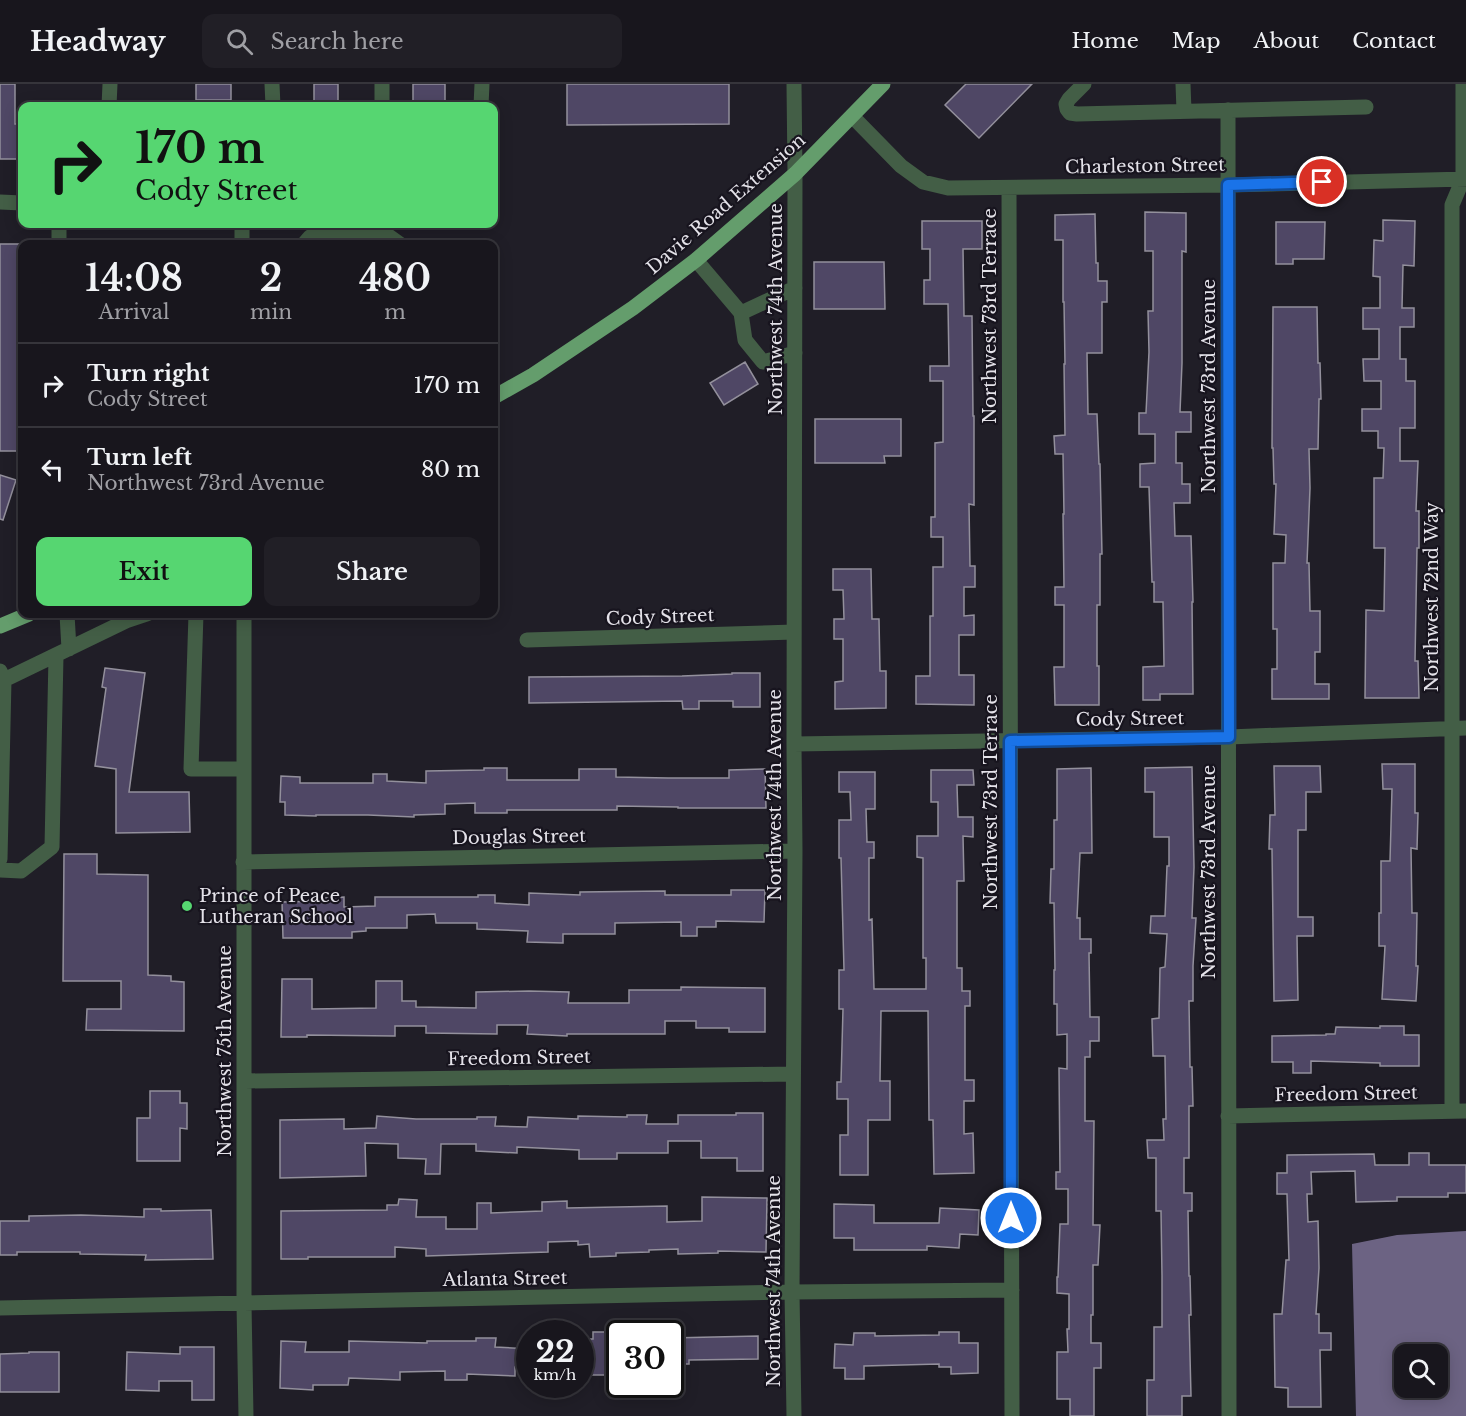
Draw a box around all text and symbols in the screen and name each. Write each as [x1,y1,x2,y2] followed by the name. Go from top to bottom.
[202,14,622,68] search box
[30,24,166,59] text: Headway
[223,25,256,58] icon: search
[271,28,404,55] text: Search here
[1072,28,1139,54] text: Home
[1172,28,1220,54] text: Map
[1253,28,1319,54] text: About
[1352,28,1436,54] text: Contact
[135,122,264,174] text: 170 m
[36,126,114,204] icon: right
[642,129,810,279] street label: Davie Road Extension
[1065,154,1225,178] street label: Charleston Street
[1296,156,1347,207] pin
[1305,165,1338,198] icon: arrive
[135,174,298,207] text: Cody Street
[765,203,787,415] street label: Northwest 74th Avenue
[979,208,1001,424] street label: Northwest 73rd Terrace
[85,256,183,301] text: 14:08
[259,256,283,301] text: 2
[359,256,431,301] text: 480
[1198,279,1220,493] street label: Northwest 73rd Avenue
[99,300,169,324] text: Arrival
[250,300,292,324] text: min
[384,300,406,324] text: m
[87,360,209,387] text: Turn right
[36,369,69,402] icon: right
[414,372,480,399] text: 170 m
[87,387,208,411] text: Cody Street
[87,444,192,471] text: Turn left
[36,453,69,486] icon: left
[421,456,480,483] text: 80 m
[87,471,325,495] text: Northwest 73rd Avenue
[1421,501,1443,692] street label: Northwest 72nd Way
[36,537,252,606] button: Exit
[264,537,480,606] button: Share
[605,604,715,630] street label: Cody Street
[764,689,786,901] street label: Northwest 74th Avenue
[980,694,1002,910] street label: Northwest 73rd Terrace
[1076,707,1185,731] street label: Cody Street
[1198,765,1220,979] street label: Northwest 73rd Avenue
[452,825,586,849] street label: Douglas Street
[199,885,353,928] place label: Prince of Peace Lutheran School
[180,899,194,913] marker: Prince of Peace Lutheran School
[214,945,236,1157] street label: Northwest 75th Avenue
[447,1046,591,1070] street label: Freedom Street
[1274,1082,1418,1106] street label: Freedom Street
[763,1175,785,1387] street label: Northwest 74th Avenue
[979,1186,1043,1250] position arrow
[441,1267,568,1291] street label: Atlanta Street
[606,1320,684,1398] speed limit sign: 30
[535,1333,575,1370] text: 22
[1394,1344,1448,1398] map controls
[1394,1344,1448,1398] button: search
[534,1365,576,1384] text: km/h

